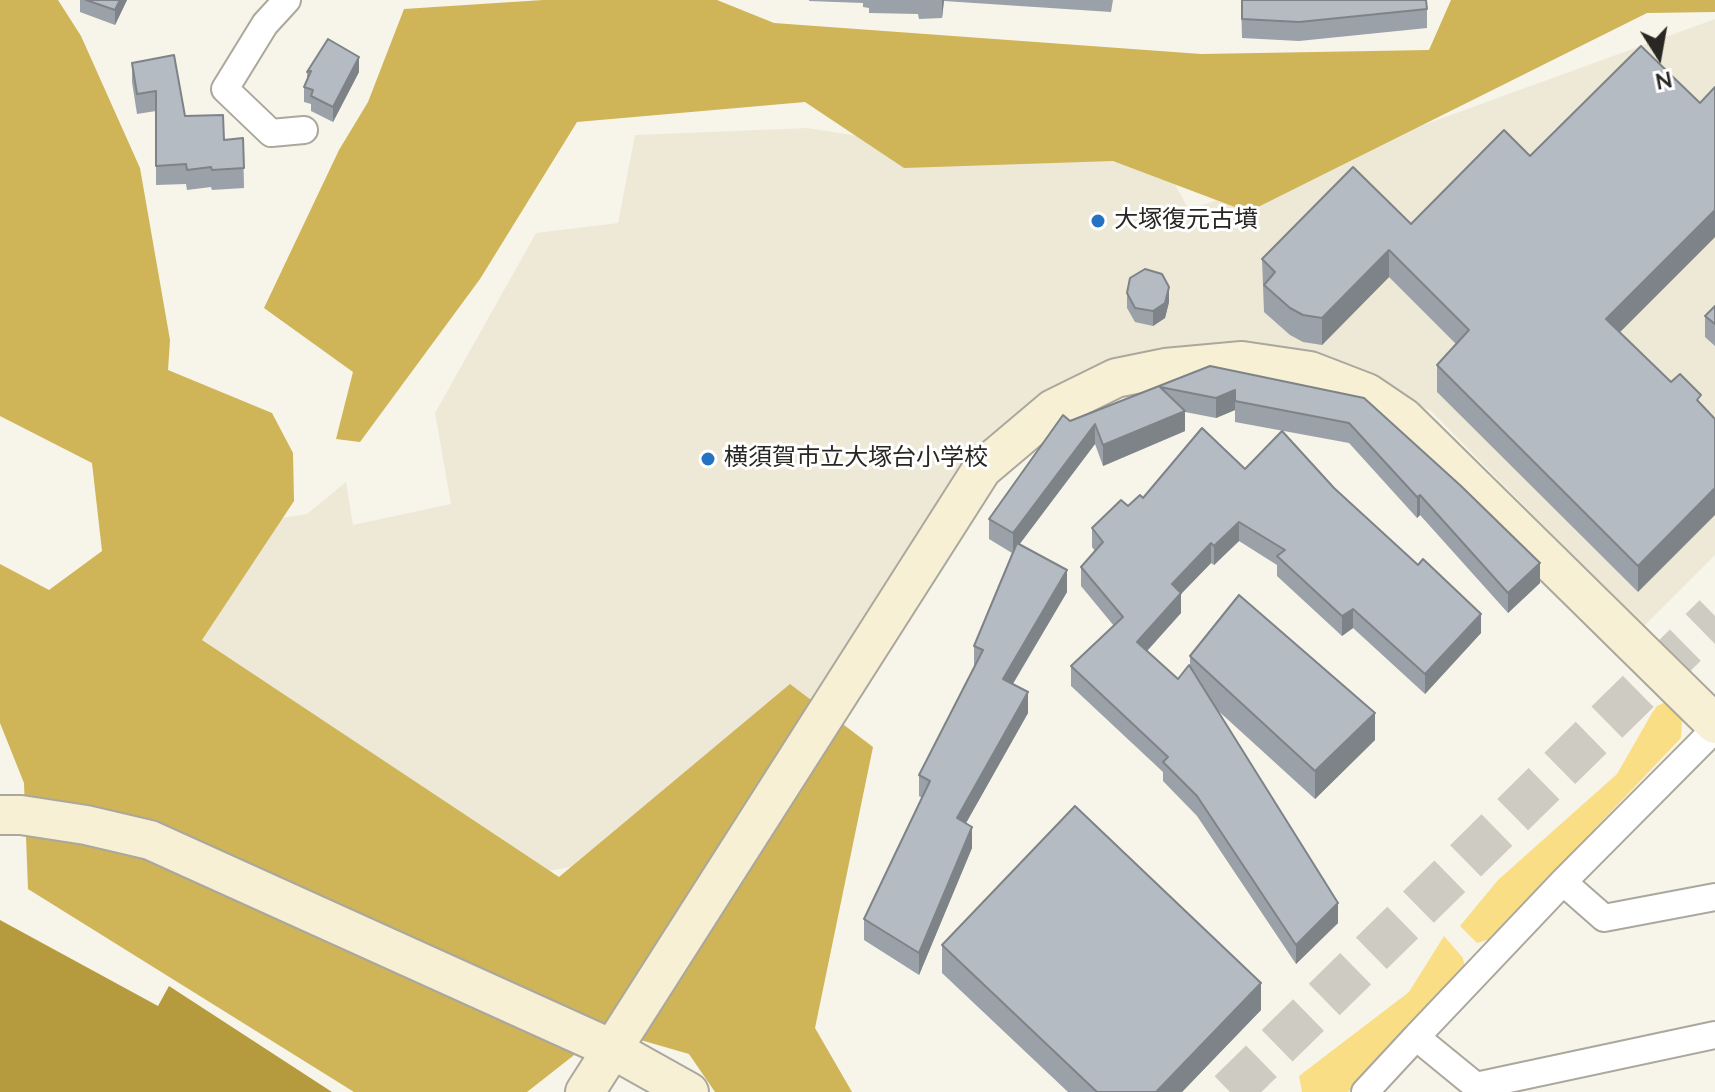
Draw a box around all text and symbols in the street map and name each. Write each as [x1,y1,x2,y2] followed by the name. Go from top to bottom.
[1619,16,1699,96] north arrow
[1653,63,1675,96] text: N
[1114,207,1258,235] place label: 大塚復元古墳
[1089,212,1107,230] marker: 大塚復元古墳
[724,445,988,473] place label: 横須賀市立大塚台小学校
[699,450,717,468] marker: 横須賀市立大塚台小学校

